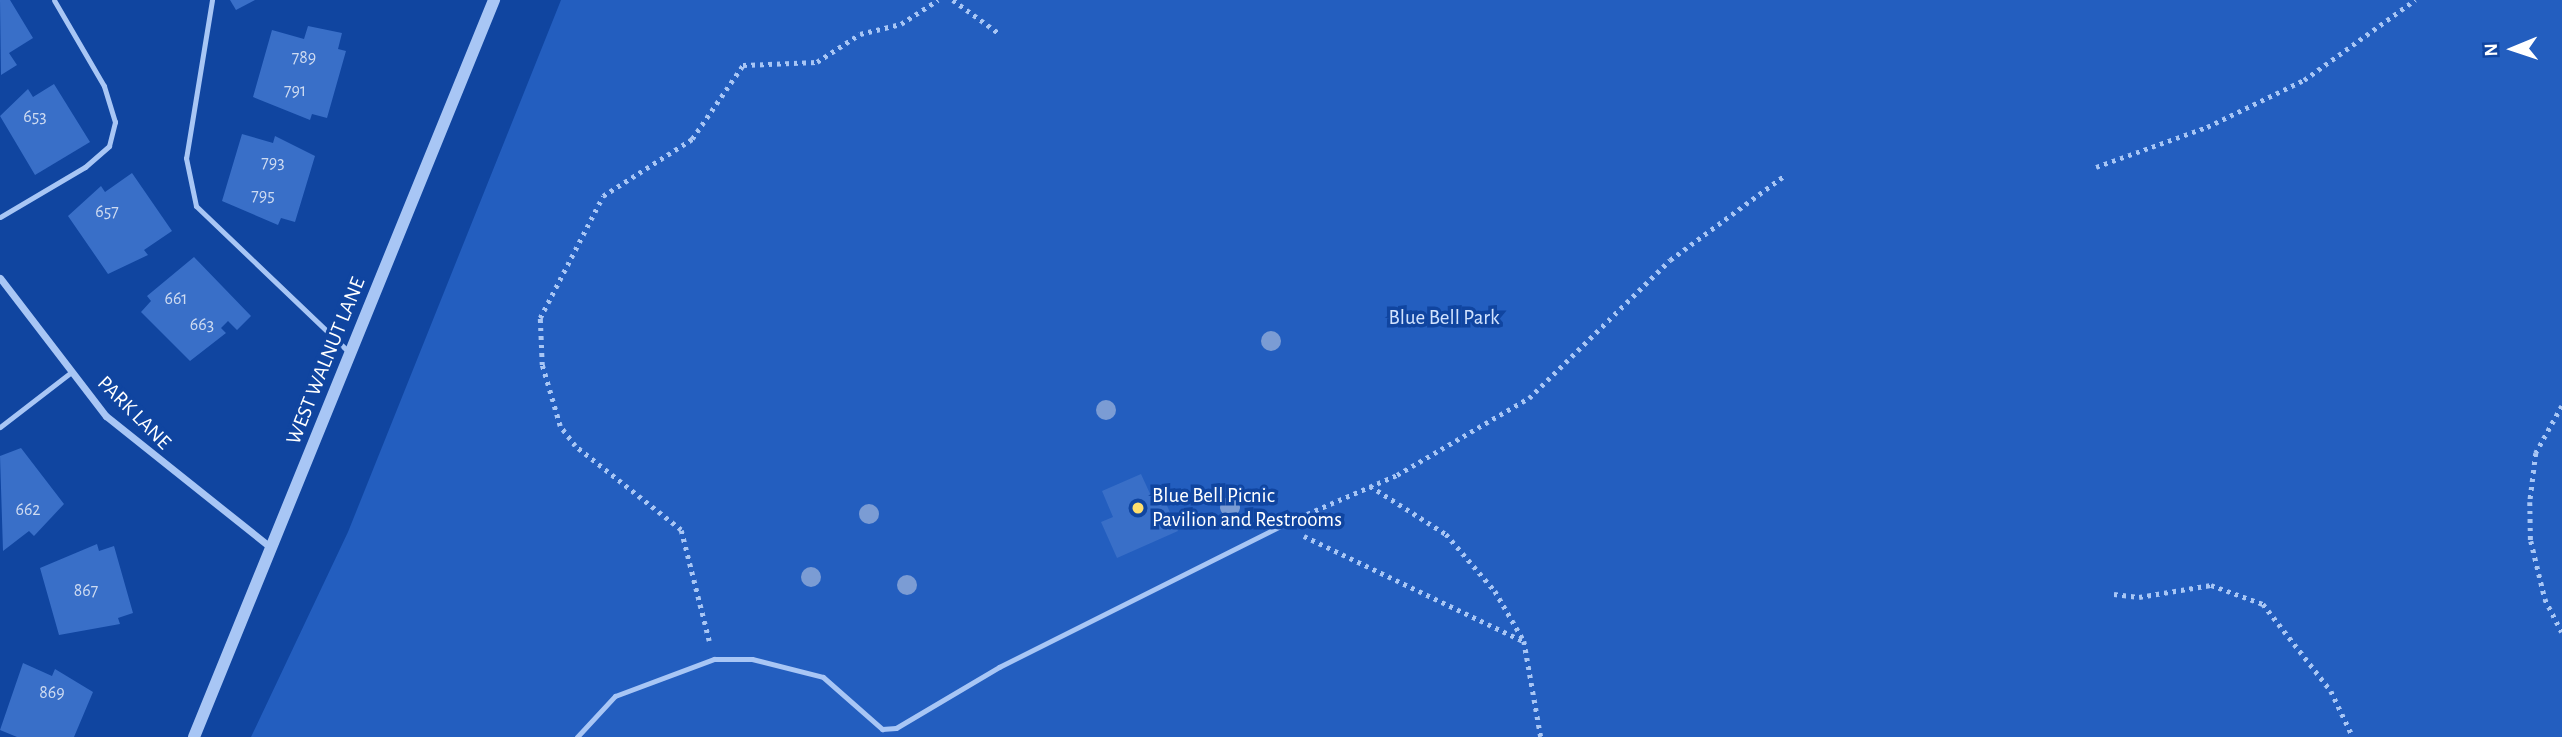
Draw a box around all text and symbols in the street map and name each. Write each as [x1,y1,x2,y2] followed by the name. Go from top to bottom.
[2478,14,2548,84] north arrow
[2482,43,2501,57] text: N
[292,47,316,69] house number: 789
[284,80,306,102] house number: 791
[23,106,47,128] house number: 653
[261,152,285,174] house number: 793
[251,185,275,207] house number: 795
[95,201,119,223] house number: 657
[281,274,371,448] street label: WEST WALNUT LANE
[164,288,188,310] house number: 661
[1388,305,1500,331] park label: Blue Bell Park
[190,314,214,336] house number: 663
[92,371,176,455] street label: PARK LANE
[1152,483,1342,533] place label: Blue Bell Picnic Pavilion and Restrooms
[15,499,41,521] house number: 662
[1130,500,1146,516] marker: Blue Bell Picnic Pavilion and Restrooms
[74,580,98,602] house number: 867
[39,682,65,704] house number: 869

